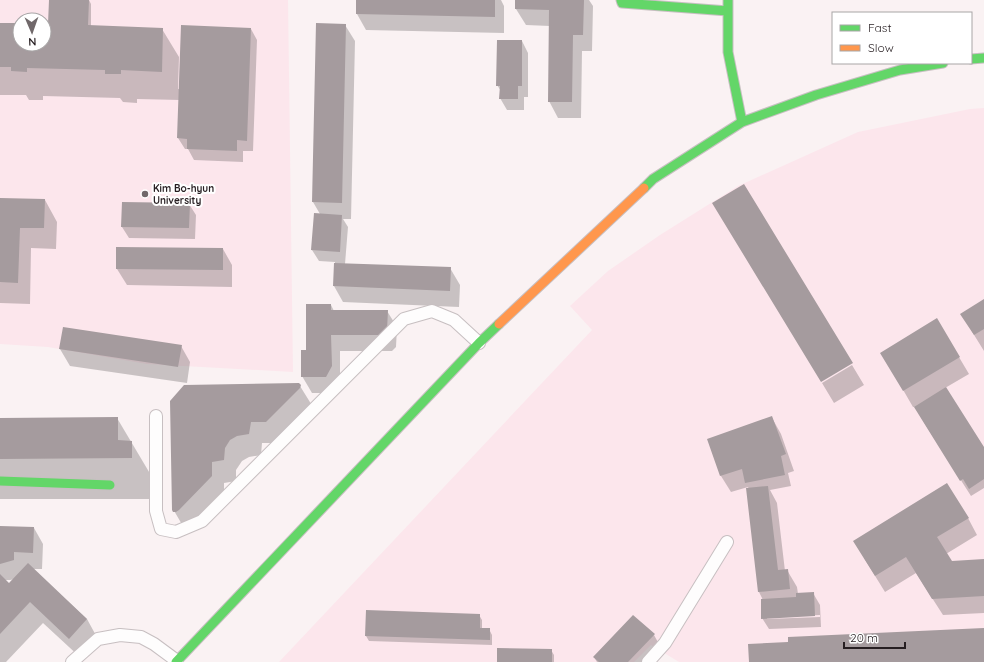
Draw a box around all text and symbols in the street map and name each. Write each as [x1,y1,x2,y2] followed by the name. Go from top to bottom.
[12,12,52,52] north arrow
[832,12,972,64] legend
[868,20,892,35] text: Fast
[28,35,37,49] text: N
[868,40,894,55] text: Slow
[153,182,214,207] place label: Kim Bo-hyun University
[140,189,150,199] marker: Kim Bo-hyun University
[844,624,905,650] scale bar
[850,630,878,645] text: 20 m

